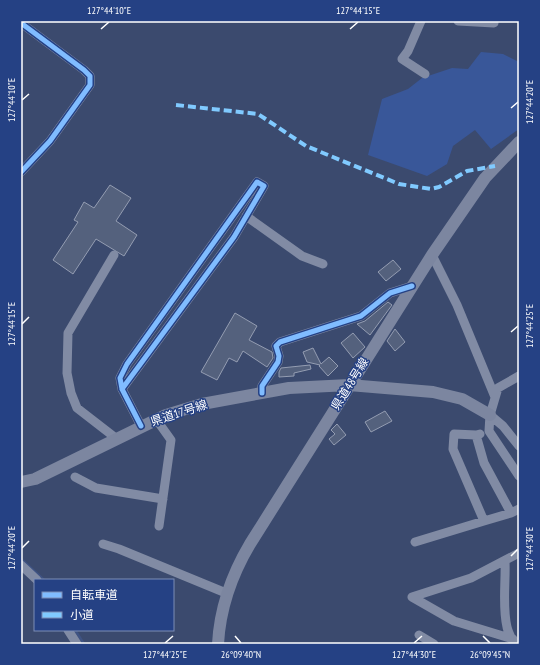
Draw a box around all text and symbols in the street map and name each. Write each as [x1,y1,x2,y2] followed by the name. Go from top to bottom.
[87,4,131,17] text: 127°44'10"E
[336,4,380,17] text: 127°44'15"E
[5,78,18,122] text: 127°44'10"E
[523,80,536,124] text: 127°44'20"E
[5,302,18,346] text: 127°44'15"E
[523,304,536,348] text: 127°44'25"E
[328,355,372,413] street label: 県道48号線
[149,396,209,429] street label: 県道17号線
[5,526,18,570] text: 127°44'20"E
[523,527,536,571] text: 127°44'30"E
[34,579,174,631] legend
[70,587,118,602] text: 自転車道
[70,607,94,622] text: 小道
[143,648,187,661] text: 127°44'25"E
[221,648,261,661] text: 26°09'40"N
[392,648,436,661] text: 127°44'30"E
[470,648,510,661] text: 26°09'45"N

